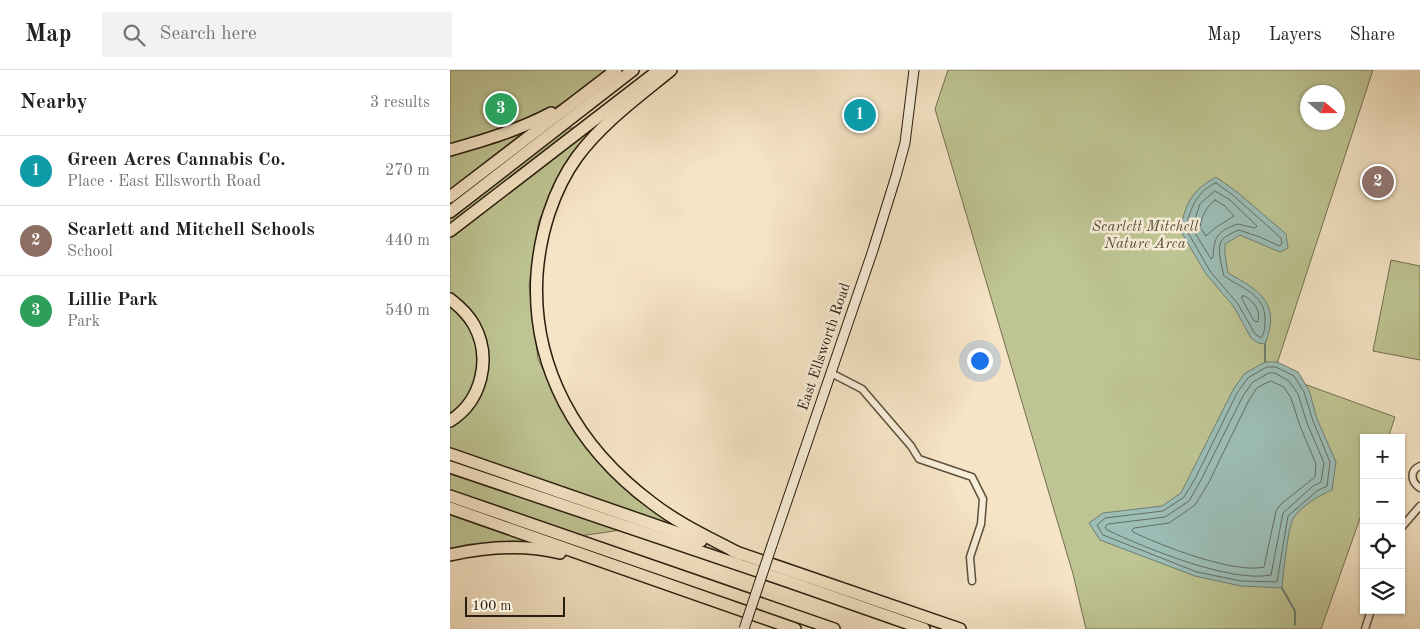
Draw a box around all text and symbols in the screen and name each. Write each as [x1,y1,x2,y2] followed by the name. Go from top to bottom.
[102,12,452,57] search box
[120,21,148,49] icon: search
[25,23,72,47] text: Map
[160,25,257,44] text: Search here
[1207,26,1241,44] text: Map
[1269,26,1321,44] text: Layers
[1349,26,1395,44] text: Share
[1300,85,1345,130] north arrow
[485,90,517,128] pin: 3
[20,92,88,113] text: Nearby
[370,95,430,111] text: 3 results
[844,96,876,134] pin: 1
[67,151,286,170] text: Green Acres Cannabis Co.
[31,163,41,179] text: 1
[385,163,430,179] text: 270 m
[1362,163,1394,201] pin: 2
[67,174,261,190] text: Place · East Ellsworth Road
[1092,220,1199,252] park label: Scarlett Mitchell Nature Area
[67,221,315,240] text: Scarlett and Mitchell Schools
[31,233,41,249] text: 2
[385,233,430,249] text: 440 m
[67,244,113,260] text: School
[796,281,854,413] street label: East Ellsworth Road
[67,291,158,310] text: Lillie Park
[31,303,41,319] text: 3
[385,303,430,319] text: 540 m
[67,314,100,330] text: Park
[967,348,993,374] your location
[1360,434,1405,614] map controls
[1360,434,1405,479] button: +
[1360,479,1405,524] button: −
[1360,524,1405,569] button: locate
[1360,569,1405,614] button: layers
[465,594,565,617] scale bar
[472,599,511,613] text: 100 m

